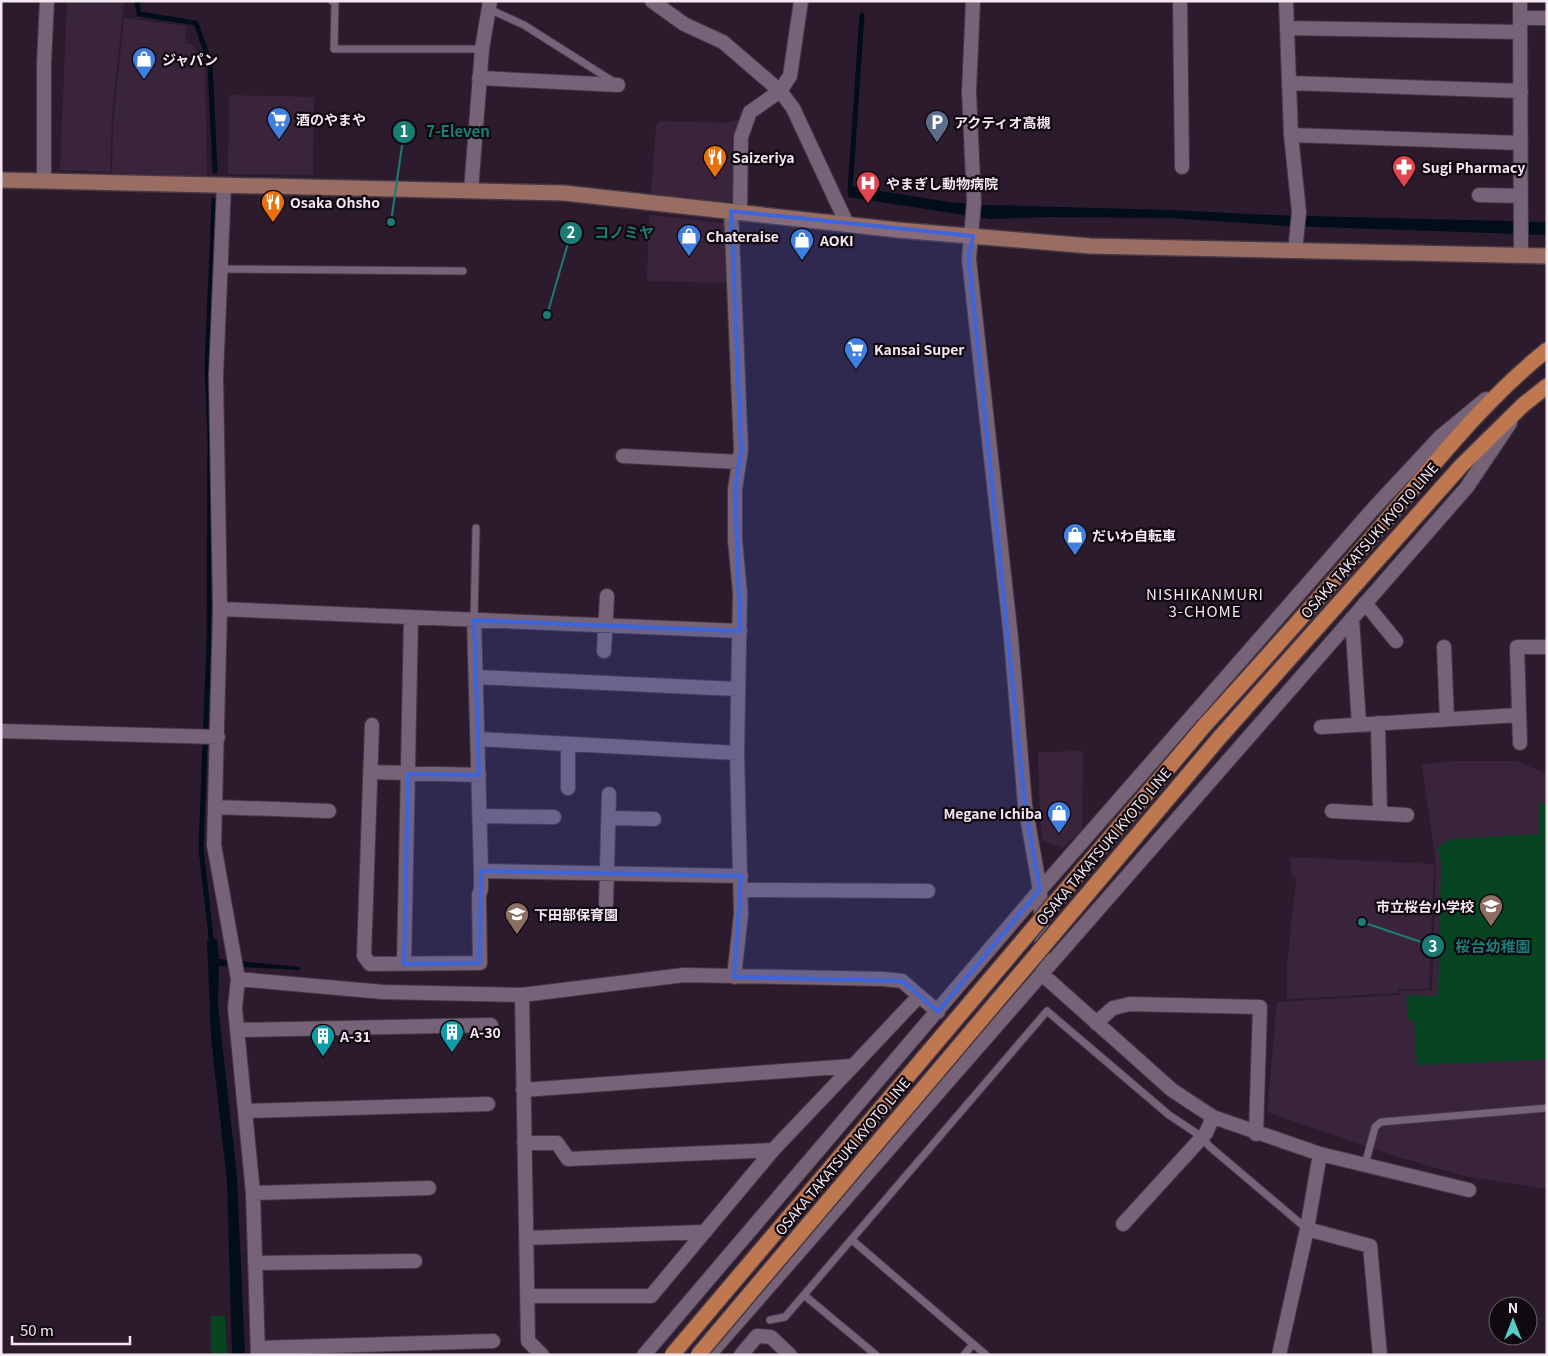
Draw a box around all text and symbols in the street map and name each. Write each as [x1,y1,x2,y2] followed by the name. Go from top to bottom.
[131,46,157,80] shop icon: ジャパン
[162,49,218,69] place label: ジャパン
[266,106,292,140] supermarket icon: 酒のやまや
[296,109,366,129] place label: 酒のやまや
[924,109,950,143] parking icon: アクティオ高槻
[954,112,1050,132] place label: アクティオ高槻
[391,117,500,147] callout: 7-Eleven
[400,120,408,141] text: 1
[426,120,490,141] text: 7-Eleven
[702,144,728,178] restaurant icon: Saizeriya
[732,147,795,167] place label: Saizeriya
[1391,154,1417,188] pharmacy icon: Sugi Pharmacy
[1422,157,1525,177] place label: Sugi Pharmacy
[855,170,881,204] hospital icon: やまぎし動物病院
[886,173,998,193] place label: やまぎし動物病院
[260,189,286,223] restaurant icon: Osaka Ohsho
[290,192,380,212] place label: Osaka Ohsho
[559,218,664,248] callout: コノミヤ
[567,221,576,242] text: 2
[594,221,654,242] text: コノミヤ
[676,223,702,257] shop icon: Chateraise
[706,226,779,246] place label: Chateraise
[789,227,815,261] shop icon: AOKI
[819,230,854,250] place label: AOKI
[843,336,869,370] supermarket icon: Kansai Super
[874,339,965,359] place label: Kansai Super
[1296,458,1442,622] street label: OSAKA TAKATSUKI KYOTO LINE
[1062,522,1088,556] shop icon: だいわ自転車
[1092,525,1176,545] place label: だいわ自転車
[1146,583,1264,621] district label: NISHIKANMURI 3-CHOME
[1031,763,1175,929] street label: OSAKA TAKATSUKI KYOTO LINE
[1046,800,1072,834] shop icon: Megane Ichiba
[943,803,1042,823] place label: Megane Ichiba
[1478,893,1504,927] school or university icon: 市立桜台小学校
[1376,896,1474,916] place label: 市立桜台小学校
[504,901,530,935] school or university icon: 下田部保育園
[534,904,618,924] place label: 下田部保育園
[1421,931,1541,961] callout: 桜台幼稚園
[1429,935,1438,956] text: 3
[1455,935,1531,956] text: 桜台幼稚園
[439,1019,465,1053] building icon: A-30
[469,1022,501,1042] place label: A-30
[310,1023,336,1057] building icon: A-31
[339,1026,371,1046] place label: A-31
[770,1073,914,1239] street label: OSAKA TAKATSUKI KYOTO LINE
[1488,1296,1538,1346] north arrow
[1508,1297,1518,1317] text: N
[12,1314,130,1346] scale bar
[20,1319,54,1340] text: 50 m

